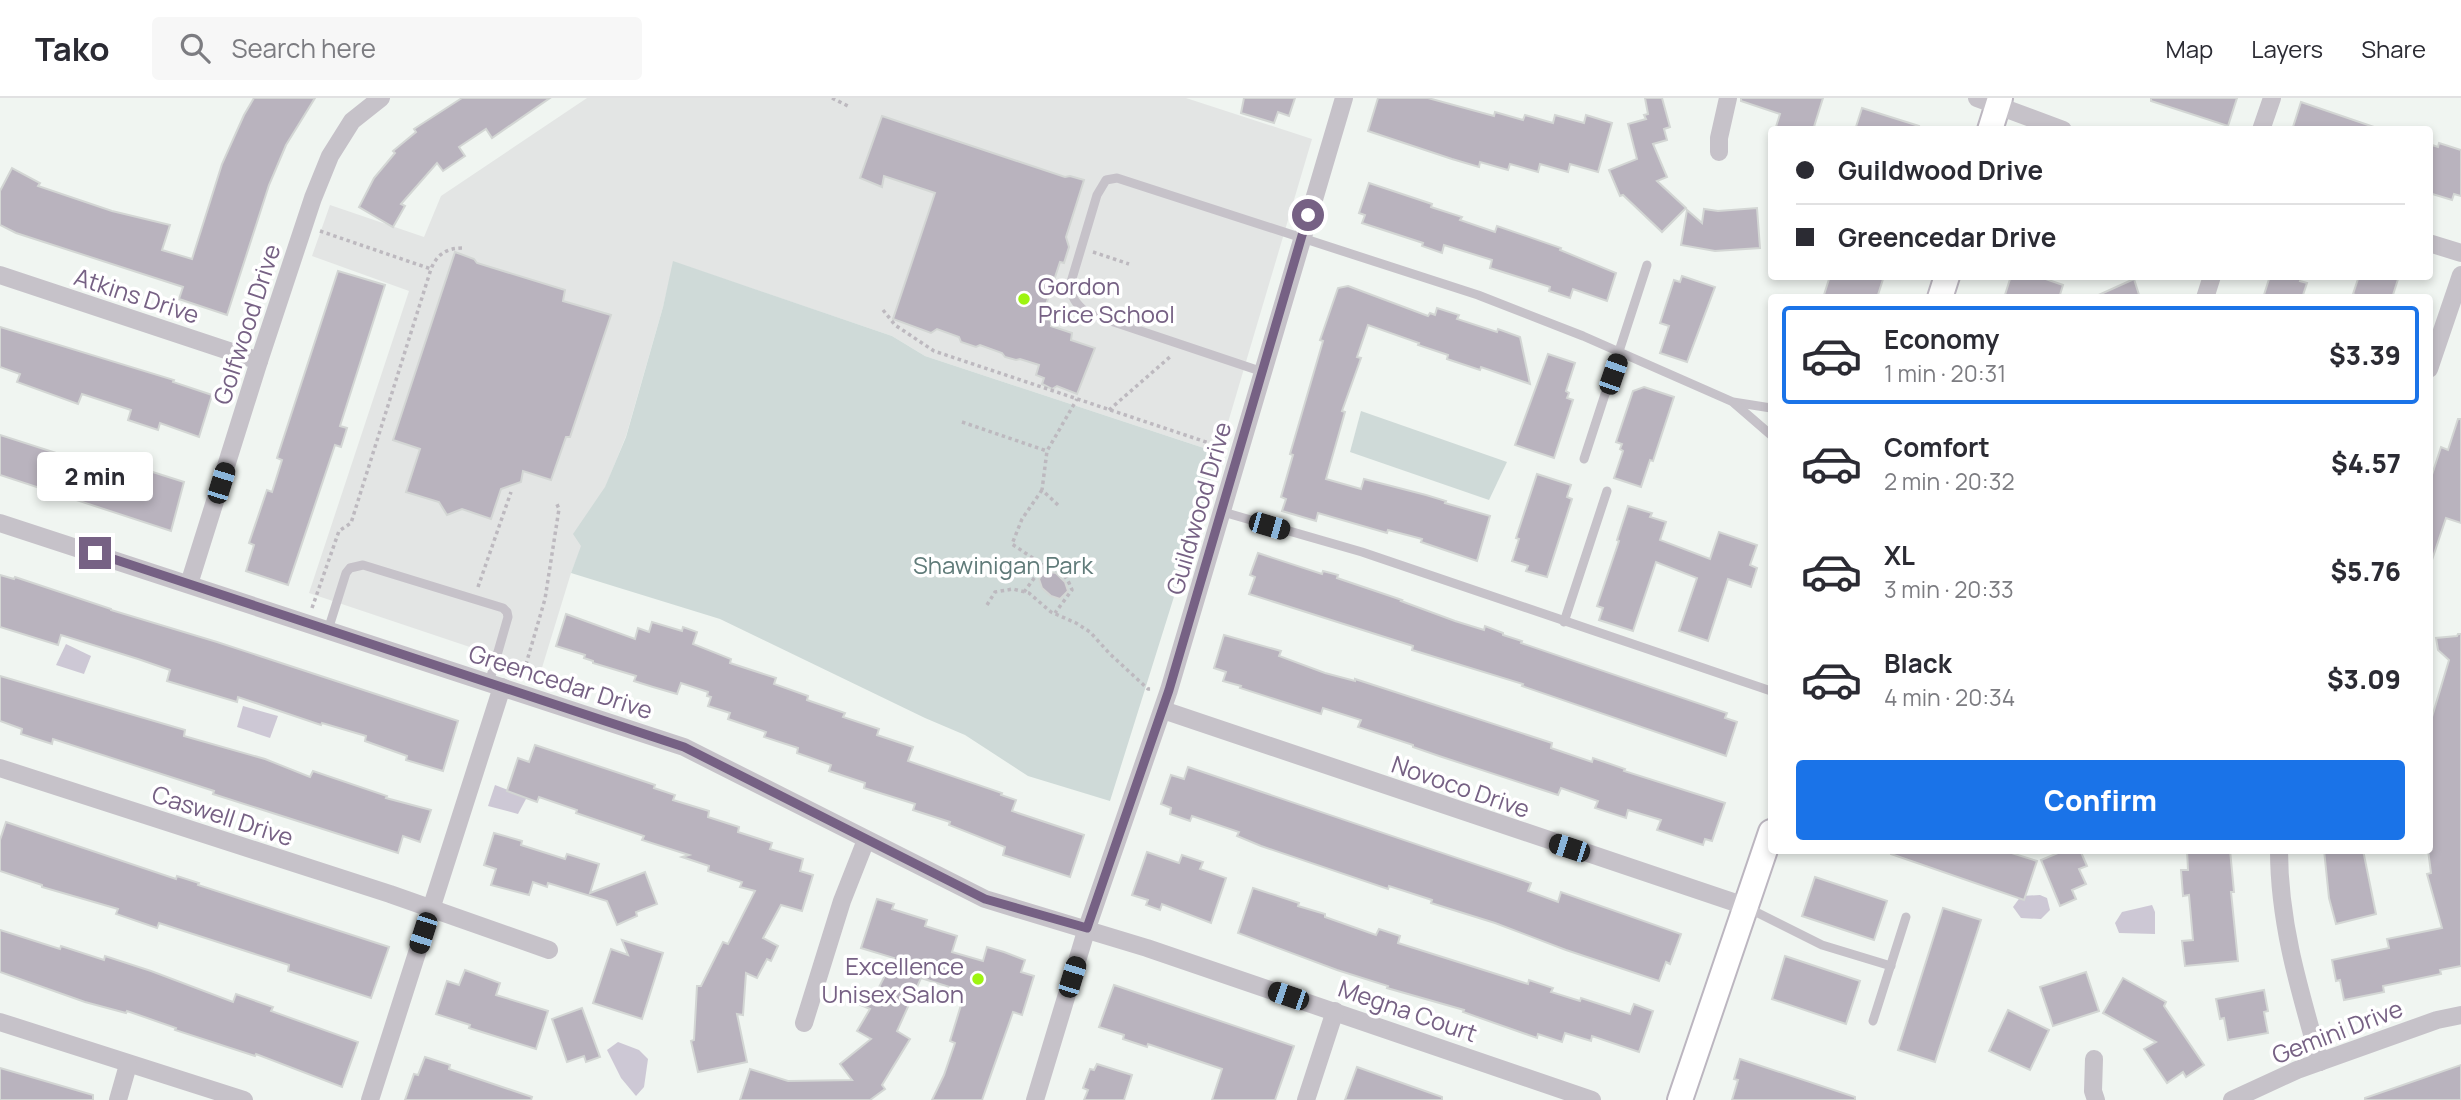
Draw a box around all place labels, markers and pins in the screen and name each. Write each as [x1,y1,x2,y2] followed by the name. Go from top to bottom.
[1038,269,1175,330] place label: Gordon Price School
[1016,291,1032,307] marker: Gordon Price School
[822,949,964,1010] place label: Excellence Unisex Salon
[970,971,986,987] marker: Excellence Unisex Salon

